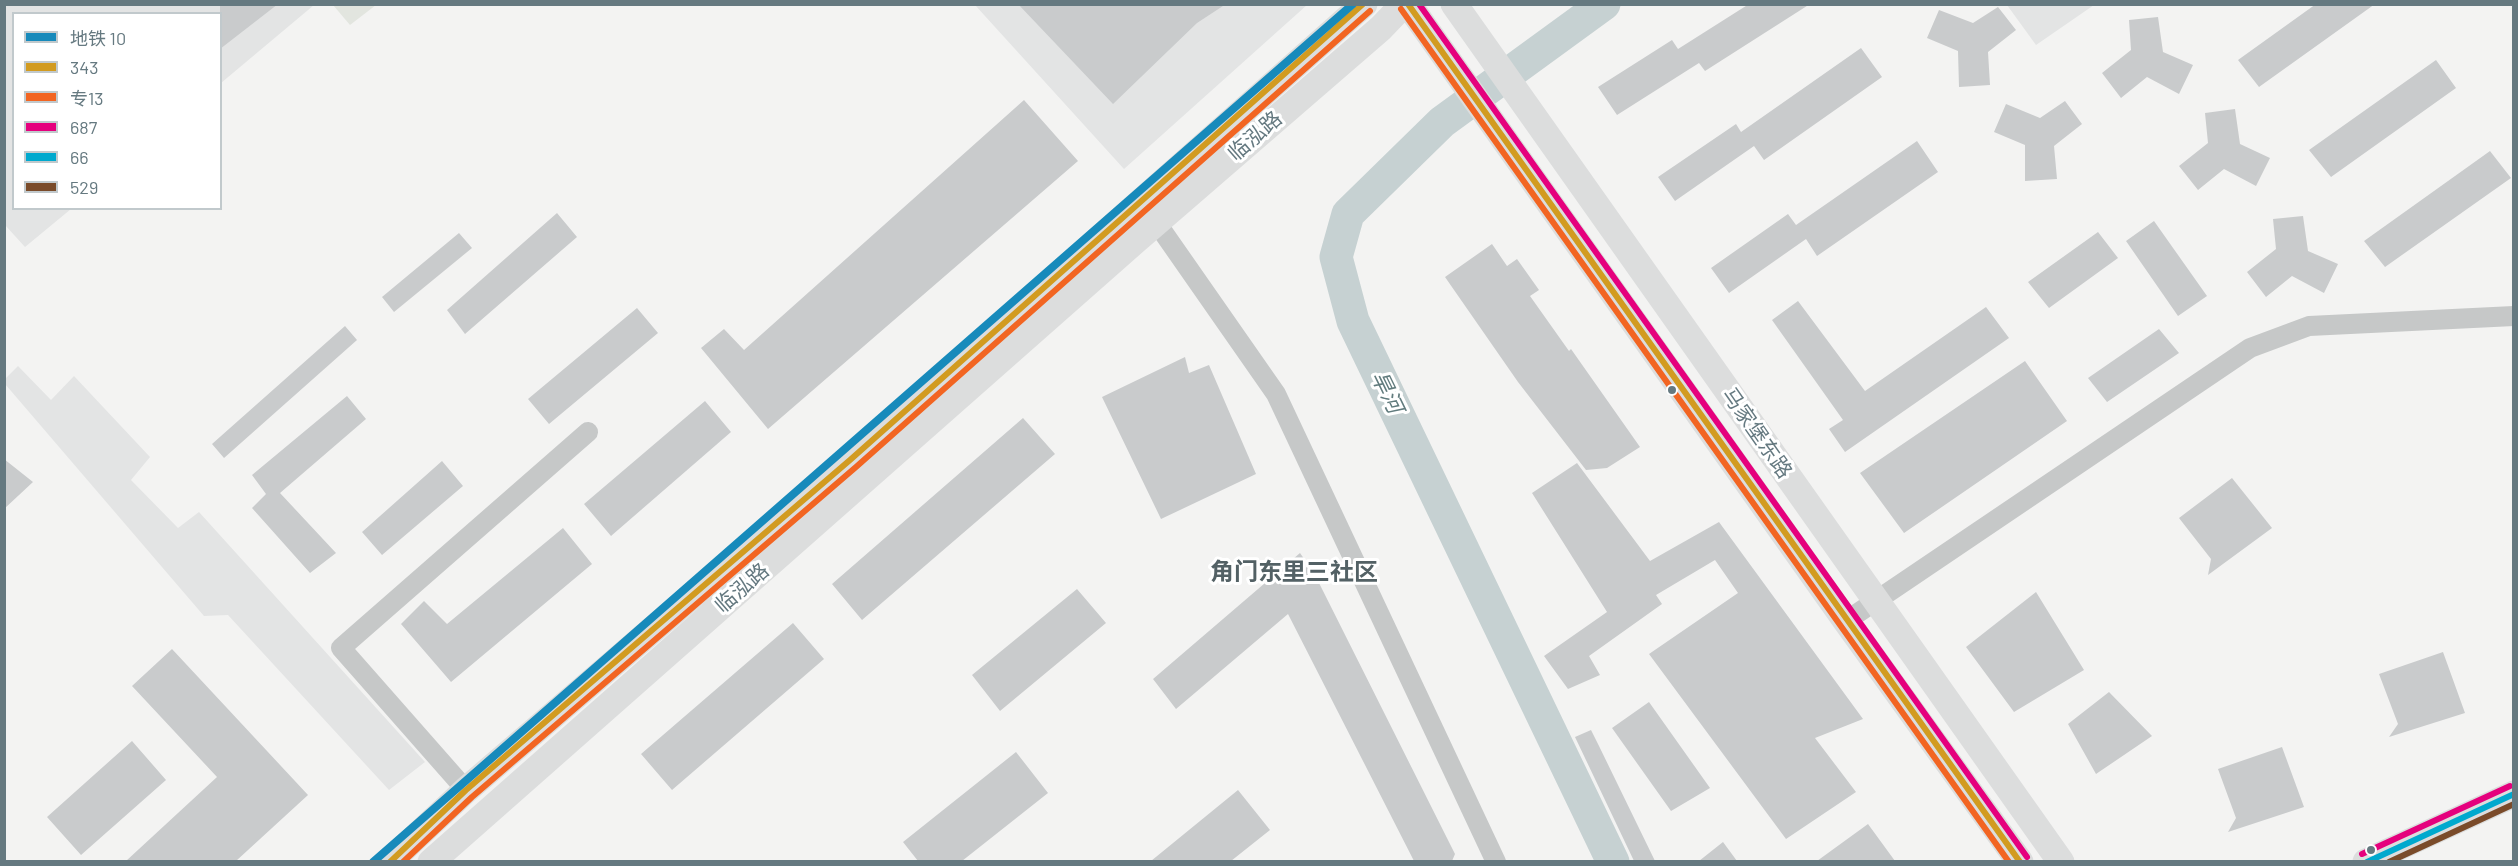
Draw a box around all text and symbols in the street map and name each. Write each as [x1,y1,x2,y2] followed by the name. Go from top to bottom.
[12,12,222,210] legend
[70,27,126,49] text: 地铁 10
[70,56,98,78] text: 343
[70,87,104,109] text: 专13
[1223,106,1287,166] street label: 临泓路
[70,116,97,138] text: 687
[70,146,89,168] text: 66
[70,176,98,198] text: 529
[1365,366,1409,418] water label: 旱河
[1717,383,1797,483] street label: 马家堡东路
[1666,384,1678,396] unlabelled marker
[710,558,774,618] street label: 临泓路
[1210,558,1378,586] district label: 角门东里三社区
[2365,844,2377,856] unlabelled marker

